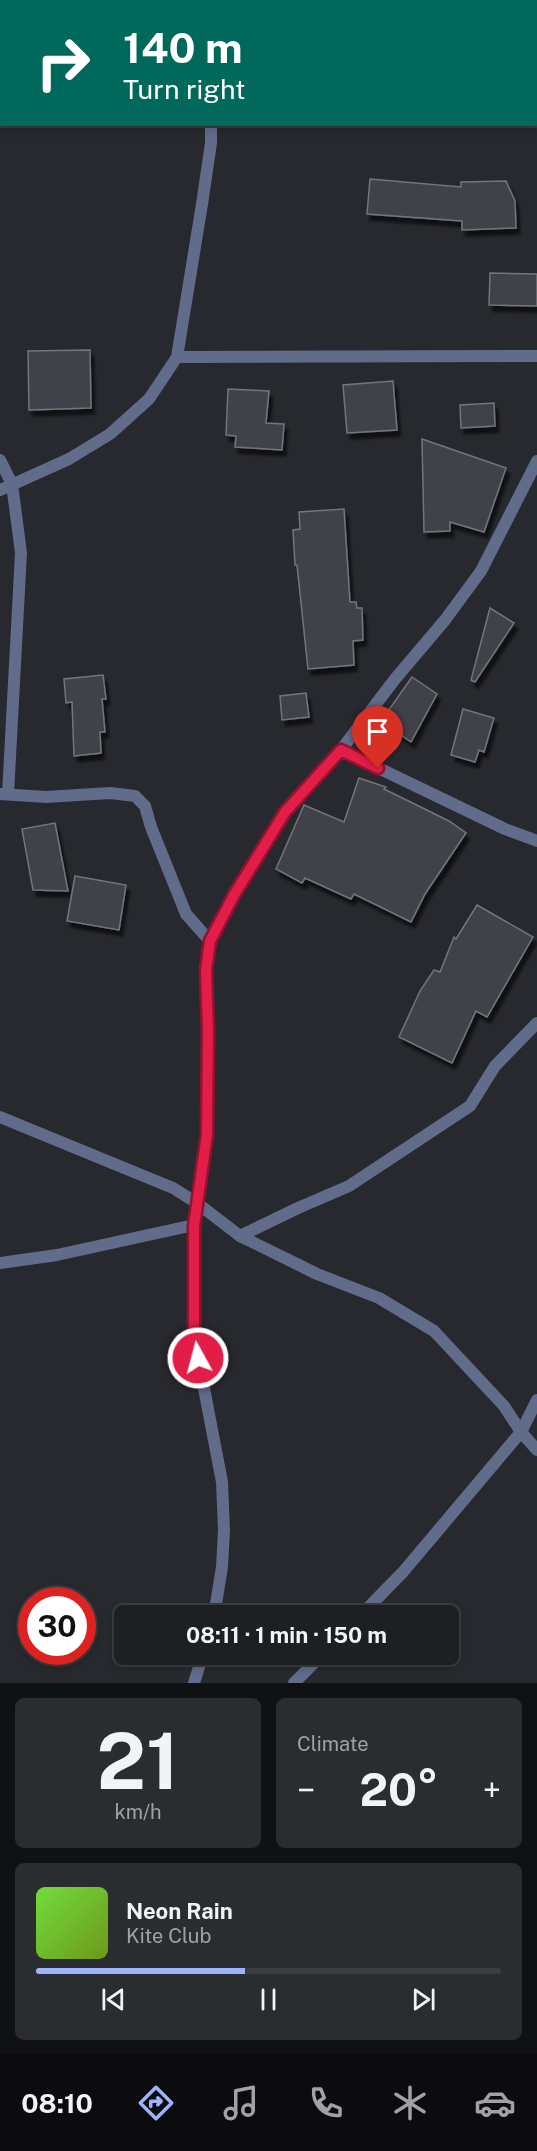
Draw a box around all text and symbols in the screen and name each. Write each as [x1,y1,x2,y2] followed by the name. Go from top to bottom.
[123,23,243,72] text: 140 m
[24,24,102,102] icon: right
[123,73,246,105] text: Turn right
[352,706,403,768] pin
[361,715,394,748] icon: arrive
[166,1326,230,1390] position arrow
[18,1587,96,1665] speed limit sign: 30
[186,1622,387,1648] text: 08:11 · 1 min · 150 m
[97,1715,179,1807] text: 21
[297,1732,369,1756] text: Climate
[360,1763,438,1816] text: 20°
[297,1771,315,1809] text: −
[483,1771,501,1809] text: +
[114,1800,162,1824] text: km/h
[126,1898,233,1924] text: Neon Rain
[126,1924,211,1948] text: Kite Club
[97,1983,130,2016] icon: previous
[252,1983,285,2016] icon: pause
[407,1983,440,2016] icon: next
[135,2082,177,2124] icon: directions
[220,2082,262,2124] icon: music
[305,2082,347,2124] icon: phone
[389,2082,431,2124] icon: climate
[474,2082,516,2124] icon: car
[21,2087,93,2119] text: 08:10

